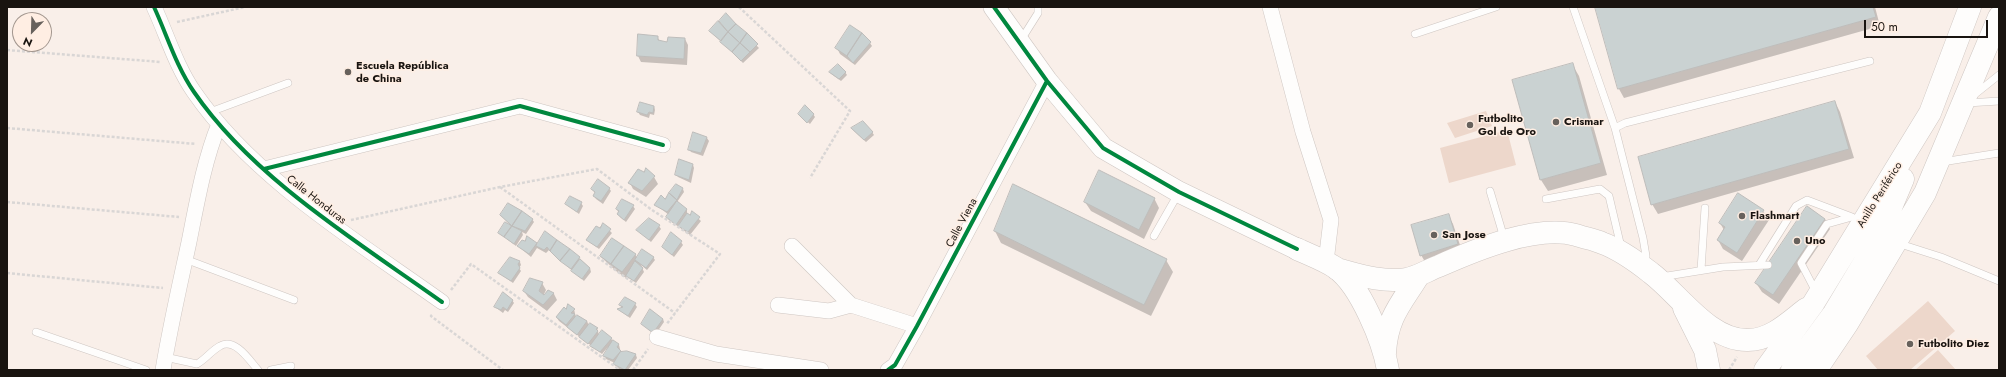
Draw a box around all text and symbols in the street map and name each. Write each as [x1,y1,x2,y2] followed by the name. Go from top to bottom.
[12,12,52,52] north arrow
[1866,12,1990,38] scale bar
[1871,18,1898,36] text: 50 m
[21,33,35,51] text: N
[356,59,449,85] place label: Escuela República de China
[343,67,353,77] marker: Escuela República de China
[1478,112,1536,138] place label: Futbolito Gol de Oro
[1564,115,1604,129] place label: Crismar
[1551,117,1561,127] marker: Crismar
[1465,120,1475,130] marker: Futbolito Gol de Oro
[1855,160,1905,230] street label: Anillo Periférico
[284,173,348,227] street label: Calle Honduras
[944,196,980,250] street label: Calle Viena
[1750,209,1799,223] place label: Flashmart
[1737,211,1747,221] marker: Flashmart
[1442,228,1486,242] place label: San Jose
[1429,230,1439,240] marker: San Jose
[1805,234,1826,248] place label: Uno
[1792,236,1802,246] marker: Uno
[1918,337,1989,351] place label: Futbolito Diez
[1905,339,1915,349] marker: Futbolito Diez

